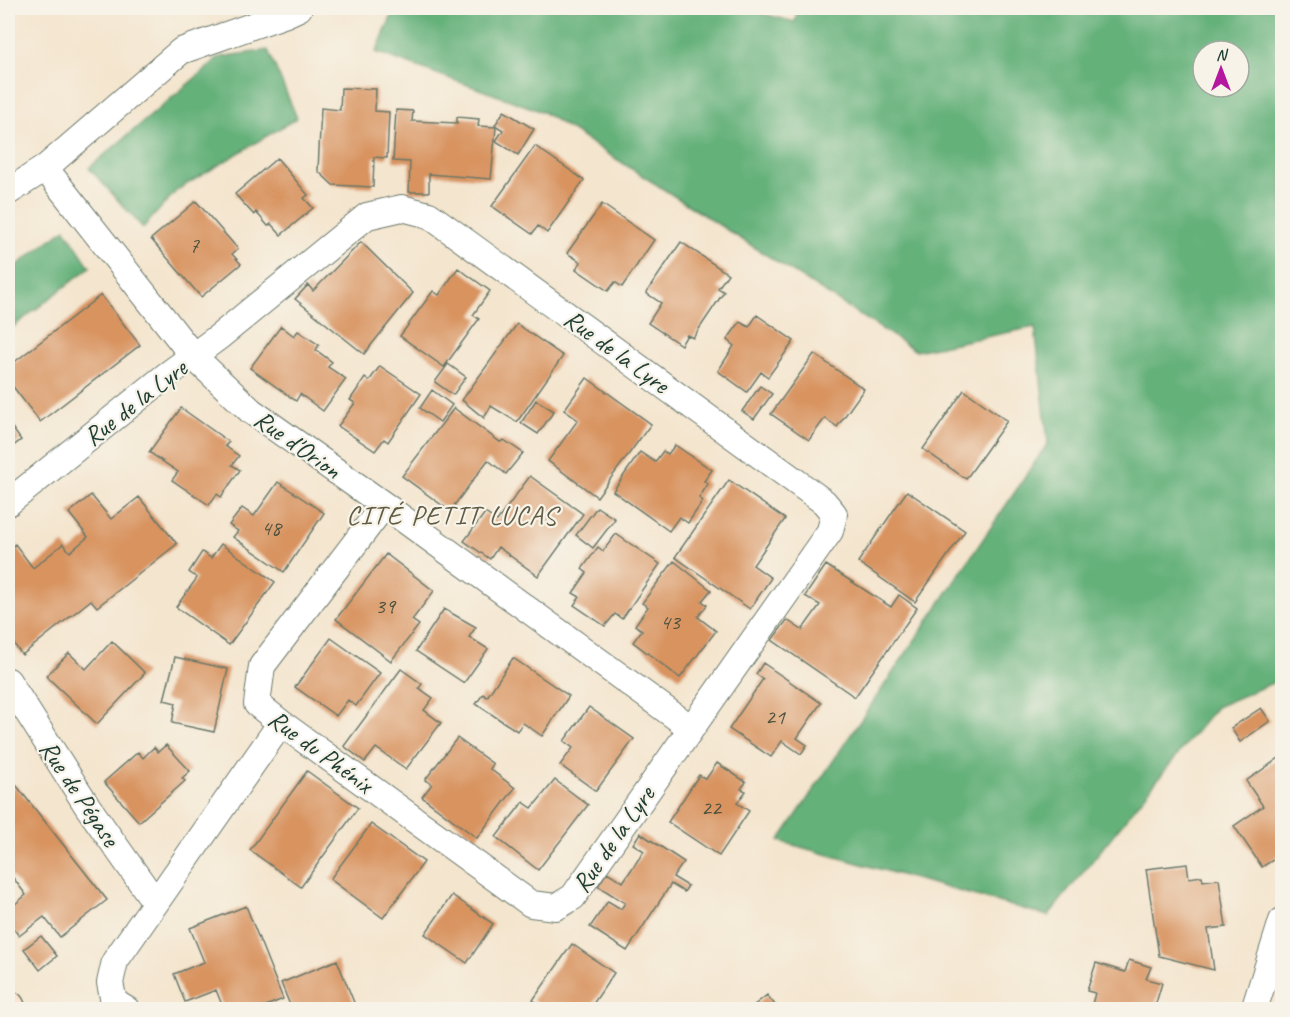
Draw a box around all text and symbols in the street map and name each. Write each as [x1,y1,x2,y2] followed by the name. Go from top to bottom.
[1191,39,1251,99] north arrow
[1216,45,1229,65] text: N
[189,231,200,259] house number: 7
[558,302,677,402] street label: Rue de la Lyre
[77,351,195,453] street label: Rue de la Lyre
[248,403,348,486] street label: Rue d'Orion
[346,498,561,532] district label: CITÉ PETIT LUCAS
[261,514,283,542] house number: 48
[375,592,397,620] house number: 39
[660,608,682,636] house number: 43
[262,702,381,802] street label: Rue du Phénix
[765,703,786,731] house number: 21
[32,734,128,854] street label: Rue de Pégase
[565,778,663,899] street label: Rue de la Lyre
[701,794,723,822] house number: 22

